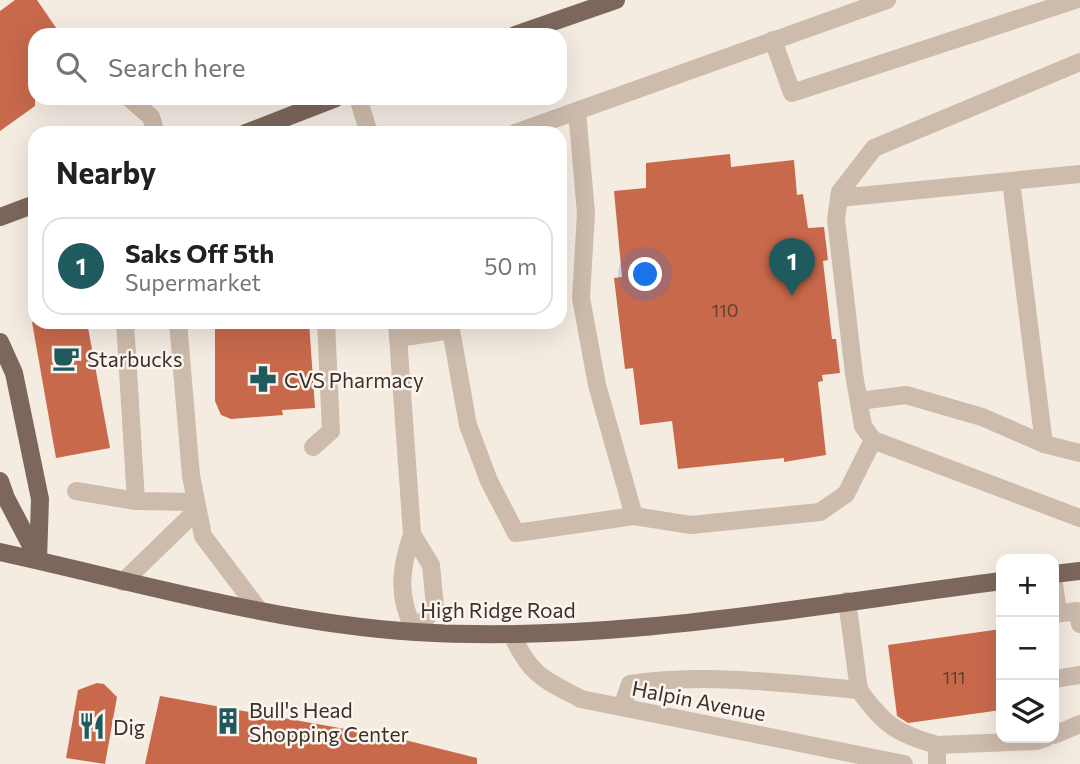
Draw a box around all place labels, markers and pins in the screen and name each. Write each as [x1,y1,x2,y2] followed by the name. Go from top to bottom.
[769,238,815,296] pin: 1
[51,343,81,373] cafe icon: Starbucks
[87,346,183,371] place label: Starbucks
[248,364,278,394] pharmacy icon: CVS Pharmacy
[284,367,424,392] place label: CVS Pharmacy
[249,697,409,746] place label: Bull's Head Shopping Center
[213,706,243,736] building icon: Bull's Head Shopping Center
[77,711,107,741] restaurant icon: Dig
[113,714,145,739] place label: Dig

